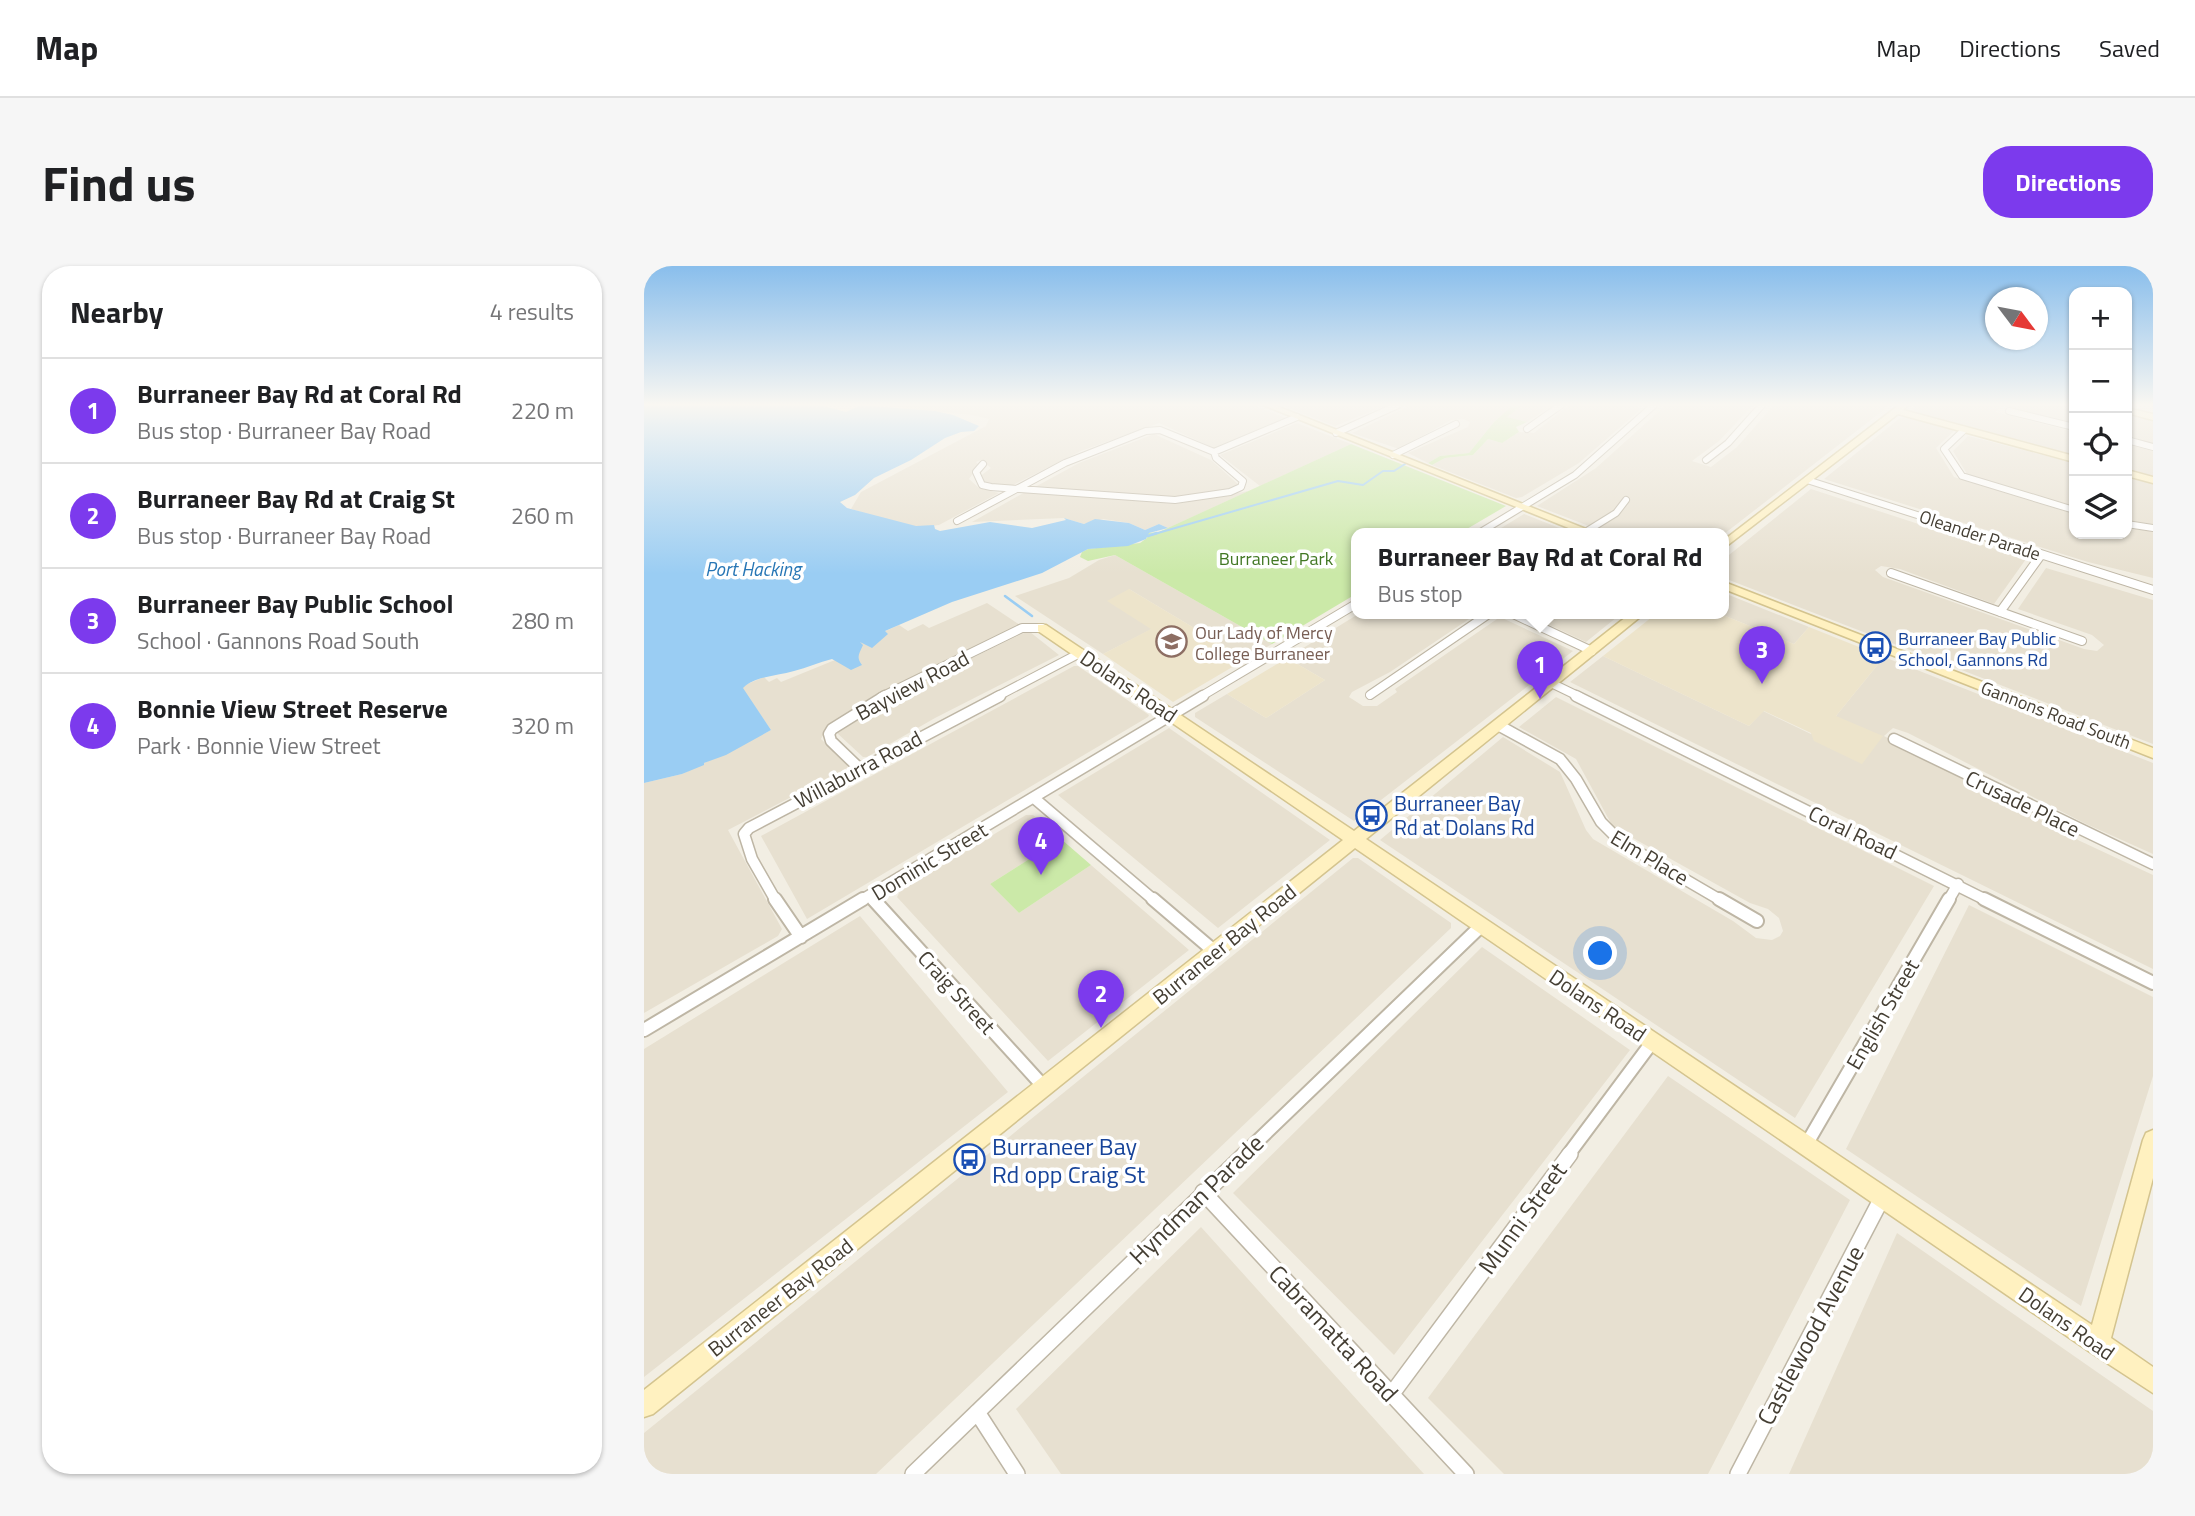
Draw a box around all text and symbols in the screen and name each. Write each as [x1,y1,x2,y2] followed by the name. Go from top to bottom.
[35,23,98,73] text: Map
[1876,30,1921,66] text: Map
[1959,30,2061,66] text: Directions
[2099,30,2160,66] text: Saved
[42,145,196,220] text: Find us
[1983,146,2153,218] button: Directions
[1985,287,2048,350] north arrow
[2069,287,2132,539] map controls
[2069,287,2132,350] button: +
[70,289,163,335] text: Nearby
[490,294,574,329] text: 4 results
[2069,350,2132,413] button: −
[137,374,462,413] text: Burraneer Bay Rd at Coral Rd
[87,393,99,428] text: 1
[511,393,574,428] text: 220 m
[137,413,431,448] text: Bus stop · Burraneer Bay Road
[2069,413,2132,476] button: locate
[2069,476,2132,539] button: layers
[137,479,455,518] text: Burraneer Bay Rd at Craig St
[87,498,99,533] text: 2
[511,498,574,533] text: 260 m
[1916,503,2044,567] street label: Oleander Parade
[137,518,431,553] text: Bus stop · Burraneer Bay Road
[1351,528,1729,619] popup
[1378,537,1702,576] text: Burraneer Bay Rd at Coral Rd
[1219,545,1334,572] park label: Burraneer Park
[705,554,803,583] water label: Port Hacking
[1378,576,1463,611] text: Bus stop
[137,584,453,623] text: Burraneer Bay Public School
[87,603,99,638] text: 3
[511,603,574,638] text: 280 m
[1195,619,1333,667] place label: Our Lady of Mercy College Burraneer
[137,623,419,658] text: School · Gannons Road South
[1155,625,1189,659] school or university icon: Our Lady of Mercy College Burraneer
[1898,625,2057,673] place label: Burraneer Bay Public School, Gannons Rd
[1739,626,1785,684] pin: 3
[1858,631,1892,665] bus stop icon: Burraneer Bay Public School, Gannons Rd
[1517,641,1563,699] pin: 1
[849,642,975,728] street label: Bayview Road
[1074,642,1184,730] street label: Dolans Road
[1977,674,2135,756] street label: Gannons Road South
[137,689,448,728] text: Bonnie View Street Reserve
[87,708,99,743] text: 4
[511,708,574,743] text: 320 m
[788,722,928,816] street label: Willaburra Road
[137,728,381,763] text: Park · Bonnie View Street
[1960,761,2086,845] street label: Crusade Place
[1394,787,1535,843] place label: Burraneer Bay Rd at Dolans Rd
[1803,797,1903,867] street label: Coral Road
[1354,798,1388,832] bus stop icon: Burraneer Bay Rd at Dolans Rd
[865,813,994,908] street label: Dominic Street
[1018,817,1064,875] pin: 4
[1605,821,1695,893] street label: Elm Place
[1145,876,1303,1012] street label: Burraneer Bay Road
[1583,936,1617,970] your location
[911,943,1004,1042] street label: Craig Street
[1837,952,1927,1075] street label: English Street
[1543,961,1653,1049] street label: Dolans Road
[1078,970,1124,1028] pin: 2
[1121,1125,1271,1273] street label: Hyndman Parade
[992,1128,1146,1192] place label: Burraneer Bay Rd opp Craig St
[952,1143,986,1177] bus stop icon: Burraneer Bay Rd opp Craig St
[1469,1154,1575,1282] street label: Munni Street
[700,1230,860,1364] street label: Burraneer Bay Road
[1747,1239,1873,1431] street label: Castlewood Avenue
[1261,1256,1407,1410] street label: Cabramatta Road
[2012,1278,2122,1368] street label: Dolans Road

